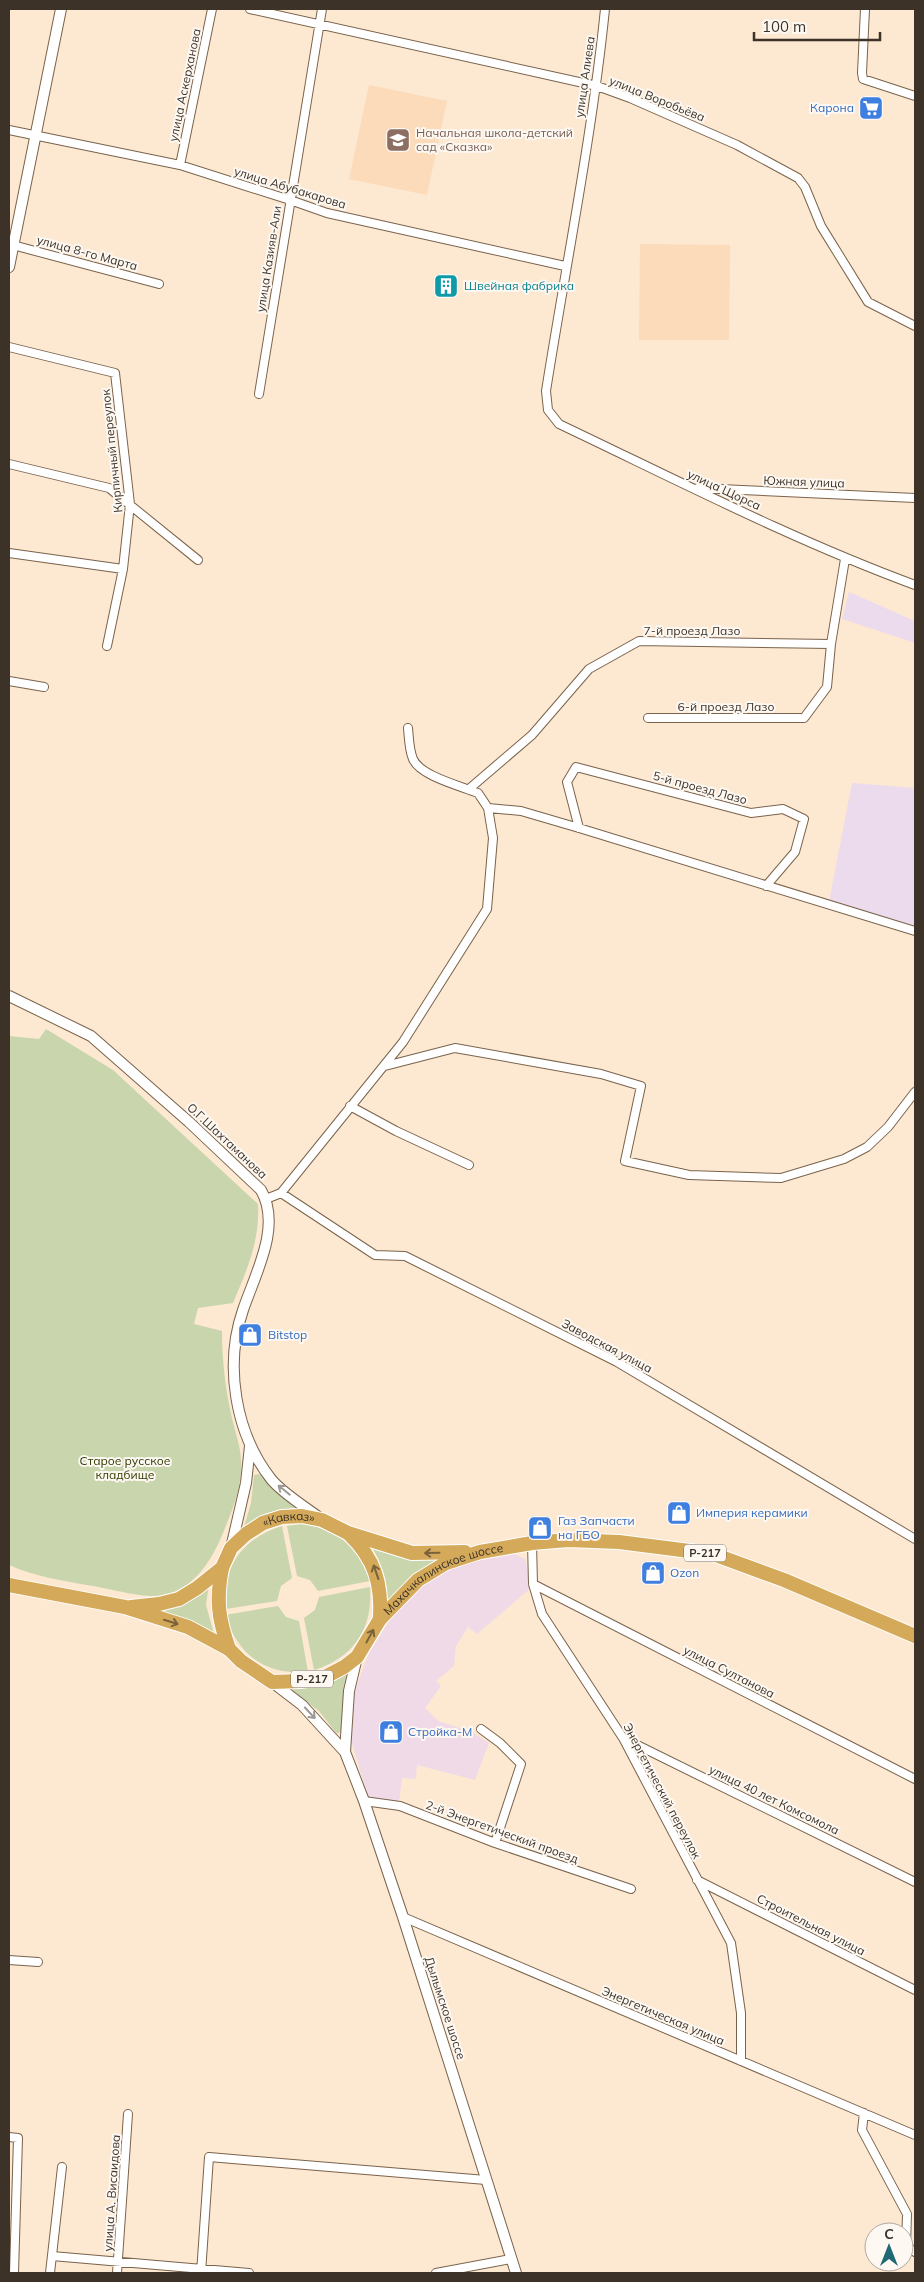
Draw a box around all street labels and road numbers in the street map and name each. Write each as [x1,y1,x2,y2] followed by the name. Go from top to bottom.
[165,27,204,143] street label: улица Аскерханова
[571,35,598,118] street label: улица Алиева
[607,73,707,125] street label: улица Воробьёва
[232,163,348,212] street label: улица Абубакарова
[253,205,284,313] street label: улица Казияв-Али
[35,232,139,273] street label: улица 8-го Марта
[98,388,125,514] street label: Кирпичный переулок
[685,466,763,513] street label: улица Щорса
[763,473,845,490] street label: Южная улица
[644,623,740,638] street label: 7-й проезд Лазо
[678,699,774,714] street label: 6-й проезд Лазо
[651,768,749,807] street label: 5-й проезд Лазо
[184,1100,271,1182] street label: О.Г.Шахтаманова
[559,1315,655,1376] street label: Заводская улица
[261,1508,317,1530] street label: «Кавказ»
[380,1540,505,1618] street label: Махачкалинское шоссе
[684,1545,726,1562] road number: Р-217
[681,1642,777,1701] street label: улица Султанова
[291,1670,333,1688] road number: Р-217
[620,1720,705,1862] street label: Энергетический переулок
[707,1761,842,1838] street label: улица 40 лет Комсомола
[424,1797,581,1866] street label: 2-й Энергетический проезд
[754,1891,868,1958] street label: Строительная улица
[422,1954,469,2062] street label: Дылымское шоссе
[600,1983,727,2048] street label: Энергетическая улица
[100,2134,123,2252] street label: улица А. Висаидова

